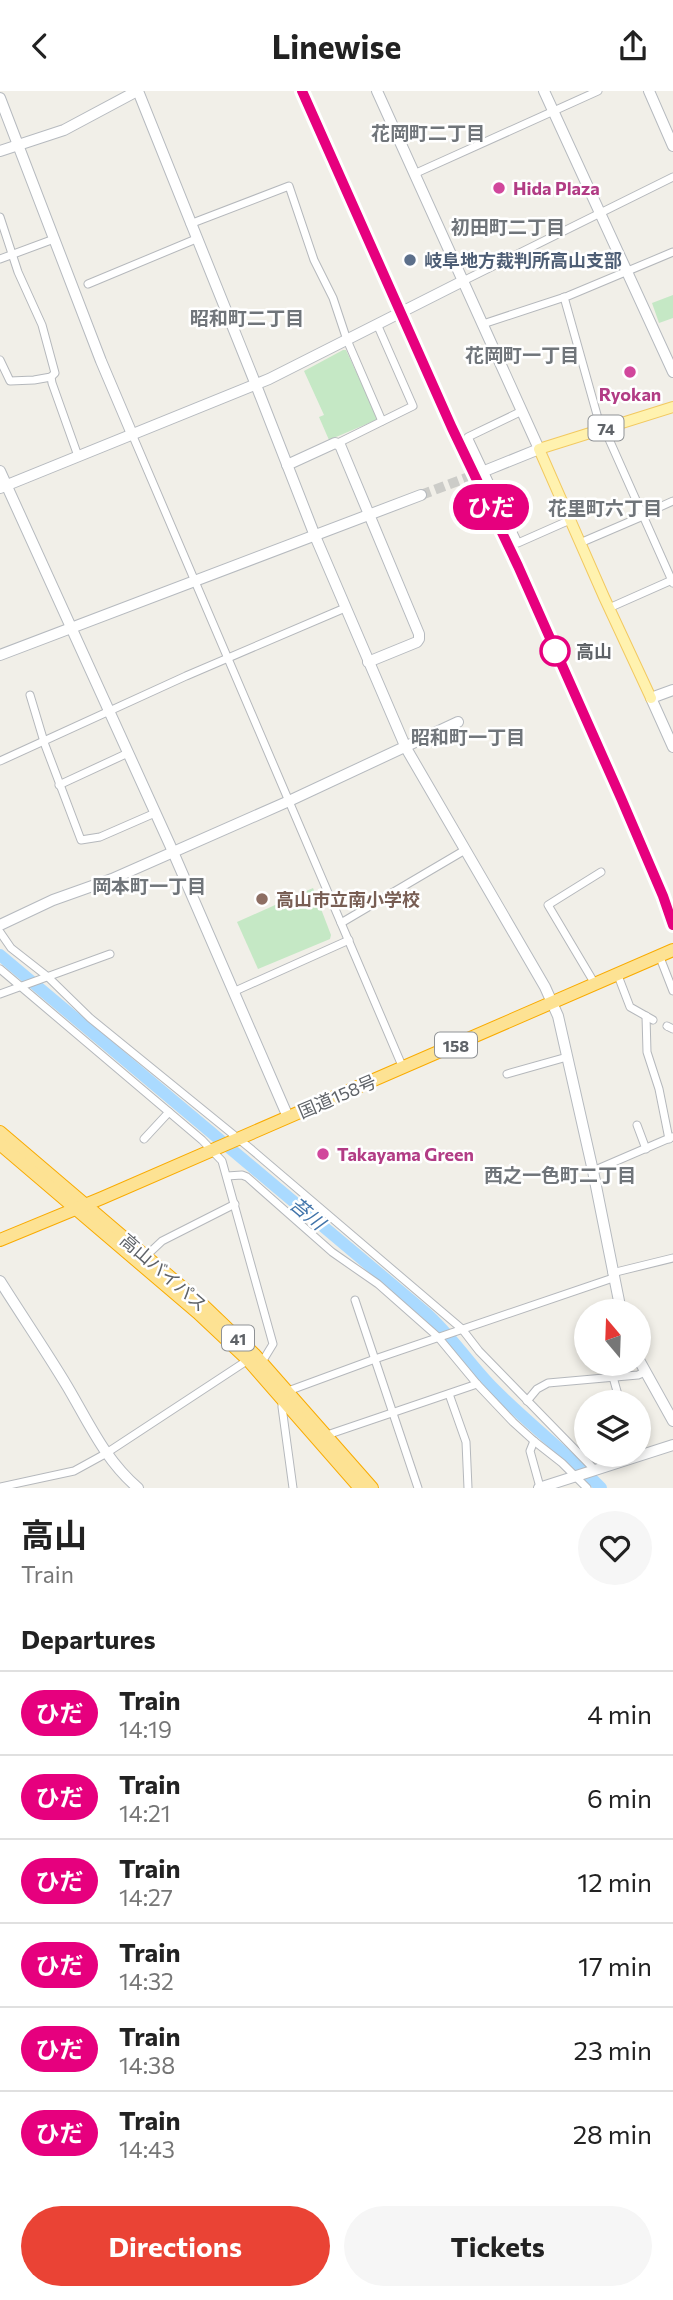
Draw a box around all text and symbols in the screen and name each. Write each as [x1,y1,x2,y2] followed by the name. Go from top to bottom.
[272,26,401,66] text: Linewise
[21,27,59,65] icon: back
[614,27,652,65] icon: share
[371,121,485,144] district label: 花岡町二丁目
[513,177,600,199] place label: Hida Plaza
[491,180,507,196] marker: Hida Plaza
[451,215,565,238] district label: 初田町二丁目
[424,249,622,271] place label: 岐阜地方裁判所高山支部
[402,252,418,268] marker: 岐阜地方裁判所高山支部
[190,306,304,329] district label: 昭和町二丁目
[465,343,579,366] district label: 花岡町一丁目
[622,364,638,380] marker: Ryokan
[599,383,661,405] place label: Ryokan
[588,415,624,441] road number: 74
[460,484,522,530] line badge: ひだ
[467,492,515,521] text: ひだ
[548,496,662,519] district label: 花里町六丁目
[540,636,570,666] marker: 高山
[576,640,612,662] place label: 高山
[411,725,525,748] district label: 昭和町一丁目
[92,874,206,897] district label: 岡本町一丁目
[276,888,420,910] place label: 高山市立南小学校
[254,891,270,907] marker: 高山市立南小学校
[435,1033,477,1057] road number: 158
[295,1070,379,1122] street label: 国道158号
[337,1143,474,1165] place label: Takayama Green
[315,1146,331,1162] marker: Takayama Green
[484,1163,636,1186] district label: 西之一色町二丁目
[286,1192,331,1235] water label: 苔川
[116,1228,212,1316] street label: 高山バイパス
[574,1299,651,1375] north arrow
[574,1299,651,1467] map controls
[222,1325,254,1351] road number: 41
[574,1390,651,1467] button: layers
[578,1511,652,1585] button: heart
[21,1513,87,1554] text: 高山
[21,1560,74,1588] text: Train
[21,1623,156,1654] text: Departures
[119,1684,181,1715] text: Train
[36,1698,84,1727] text: ひだ
[587,1698,652,1729] text: 4 min
[119,1715,172,1743] text: 14:19
[119,1768,181,1799] text: Train
[36,1782,84,1811] text: ひだ
[587,1782,652,1813] text: 6 min
[119,1799,171,1827] text: 14:21
[119,1852,181,1883] text: Train
[36,1866,84,1895] text: ひだ
[577,1866,652,1897] text: 12 min
[119,1883,173,1911] text: 14:27
[119,1936,181,1967] text: Train
[36,1950,84,1979] text: ひだ
[578,1950,652,1981] text: 17 min
[119,1967,174,1995] text: 14:32
[119,2020,181,2051] text: Train
[36,2034,84,2063] text: ひだ
[574,2034,652,2065] text: 23 min
[119,2051,175,2079] text: 14:38
[119,2104,181,2135] text: Train
[36,2118,84,2147] text: ひだ
[573,2118,652,2149] text: 28 min
[119,2135,175,2163] text: 14:43
[21,2206,330,2286] button: Directions
[344,2206,652,2286] button: Tickets

